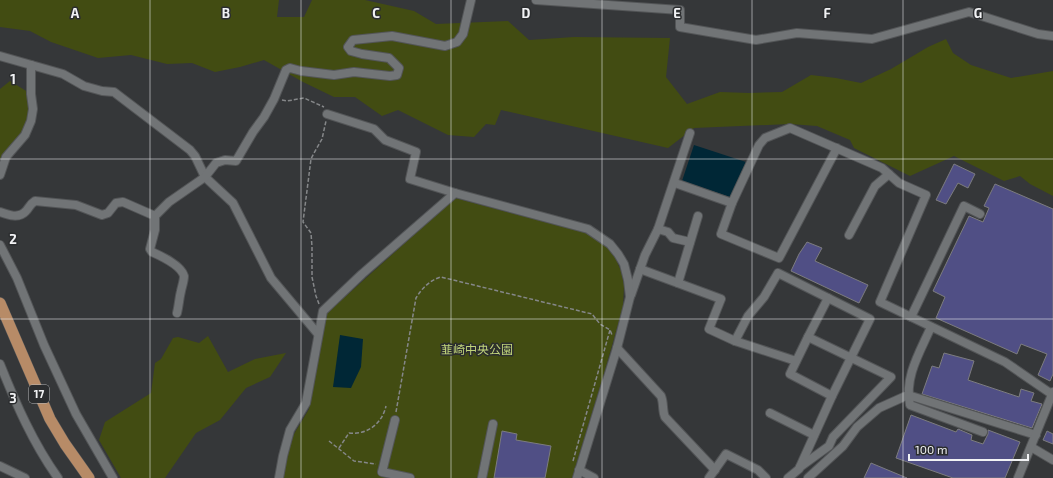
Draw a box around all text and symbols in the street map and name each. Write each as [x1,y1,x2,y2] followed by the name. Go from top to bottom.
[71,5,80,21] text: A
[222,5,230,21] text: B
[372,5,380,21] text: C
[522,5,531,21] text: D
[673,5,681,21] text: E
[823,5,831,21] text: F
[974,5,982,21] text: G
[10,71,16,87] text: 1
[9,231,17,247] text: 2
[441,342,513,356] park label: 韮崎中央公園
[29,385,49,403] road number: 17
[9,390,17,406] text: 3
[909,436,1028,462] scale bar
[915,442,947,456] text: 100 m

